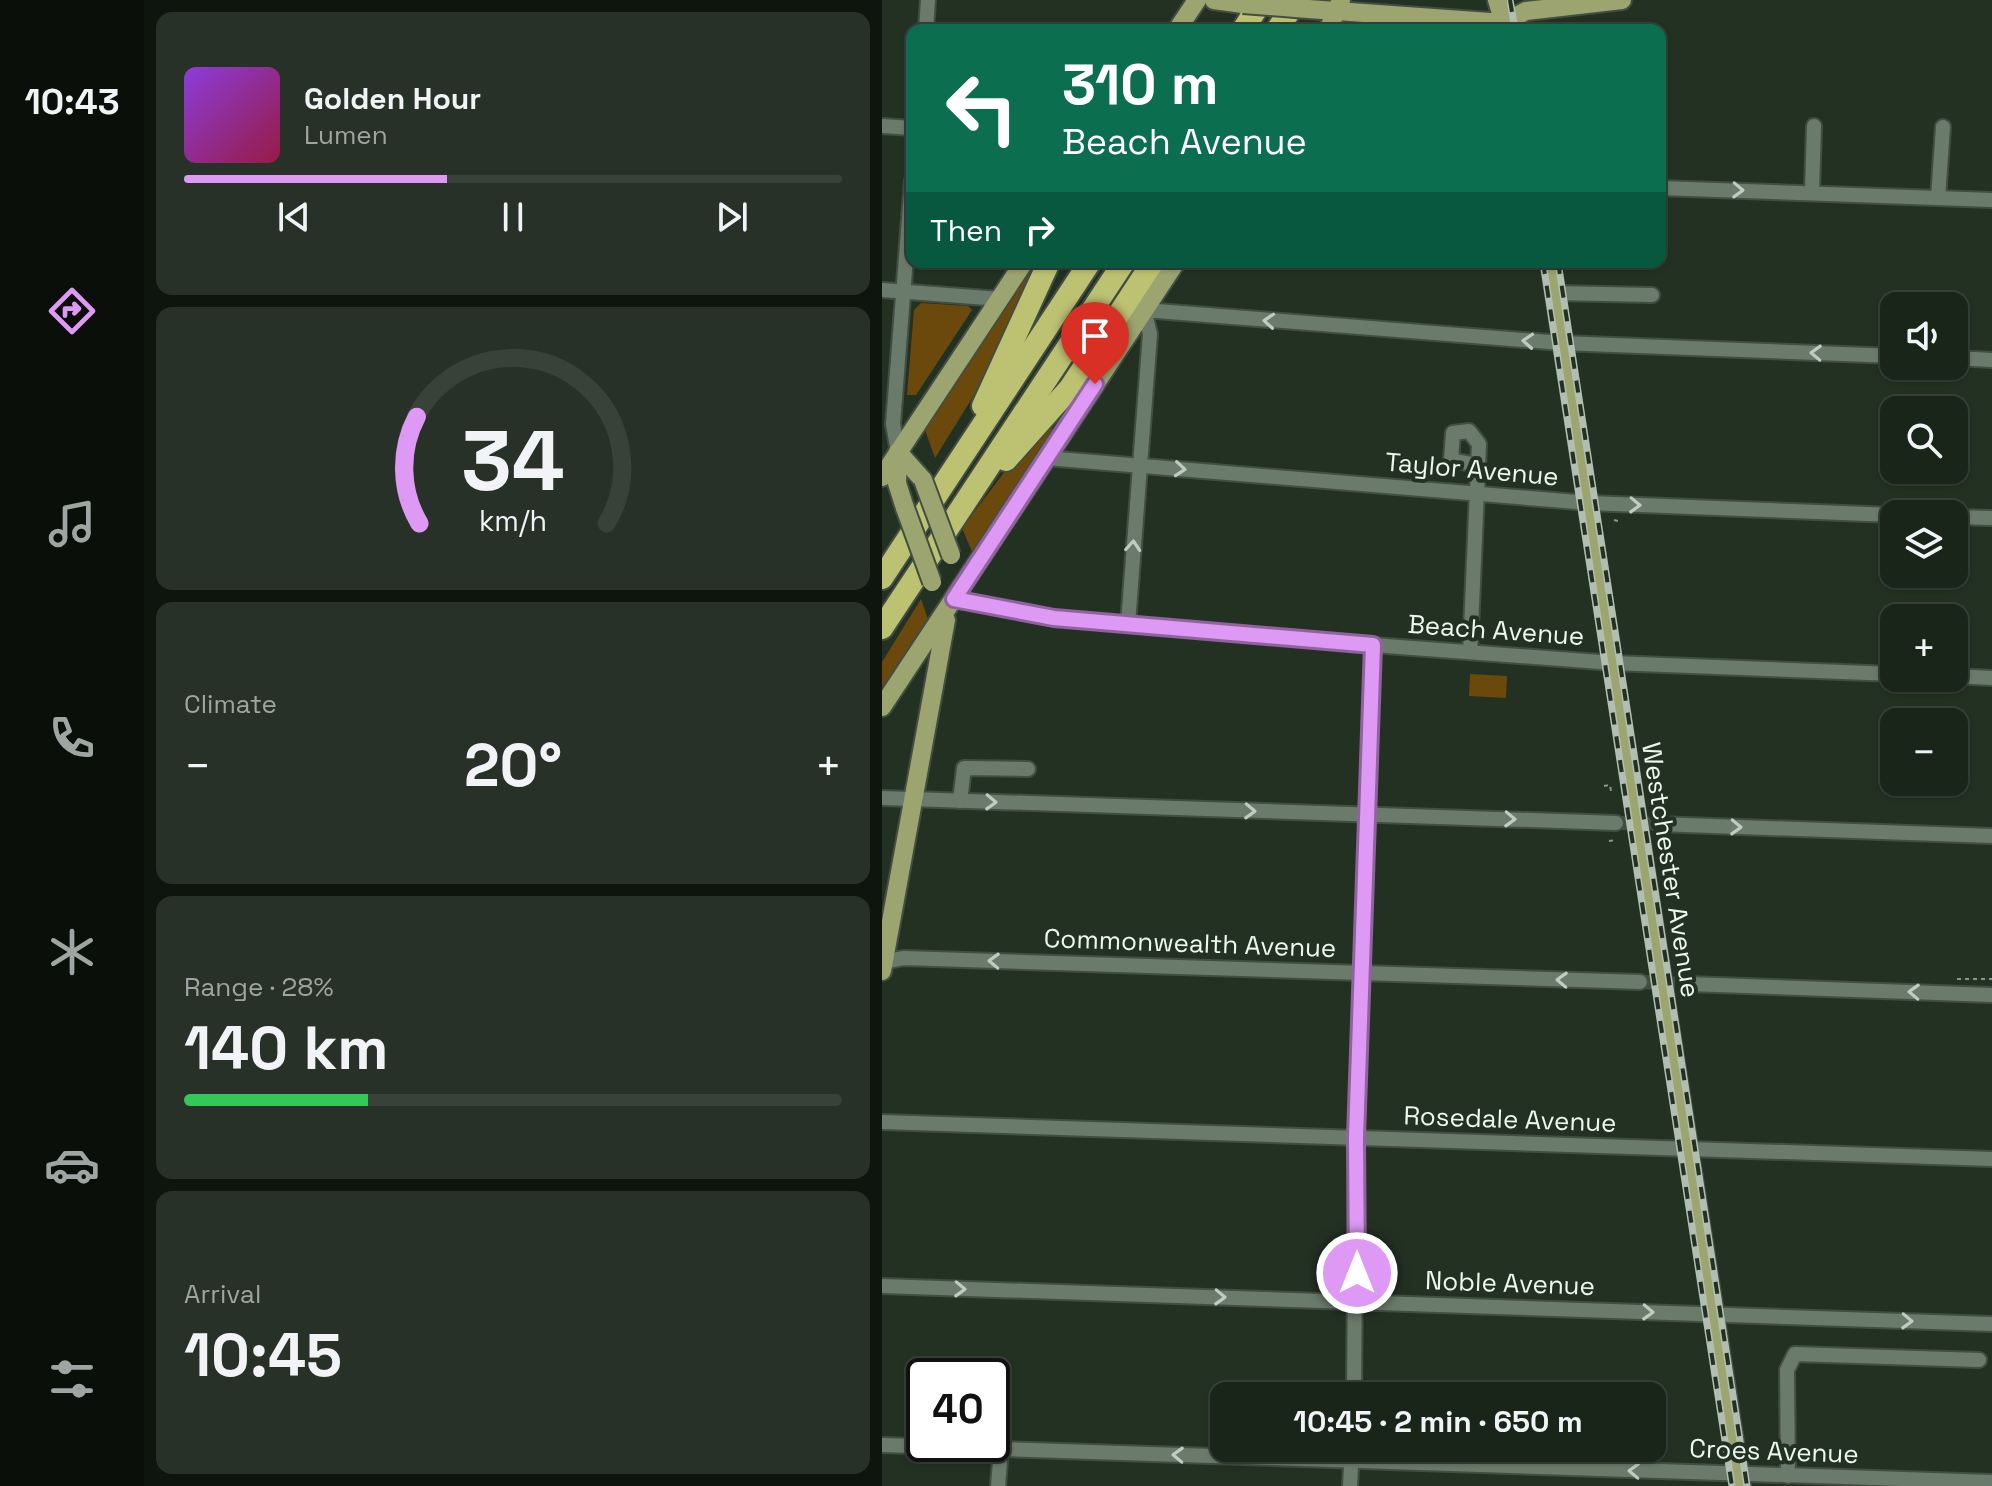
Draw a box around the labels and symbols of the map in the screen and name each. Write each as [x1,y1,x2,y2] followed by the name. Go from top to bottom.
[1732,181,1745,199] one-way arrow
[1061,302,1129,384] pin
[1262,312,1275,329] one-way arrow
[1521,333,1534,350] one-way arrow
[1809,345,1822,362] one-way arrow
[1384,444,1560,494] street label: Taylor Avenue
[1174,460,1187,477] one-way arrow
[1629,497,1642,514] one-way arrow
[1124,539,1141,552] one-way arrow
[1407,607,1585,653] street label: Beach Avenue
[1634,740,1708,1000] street label: Westchester Avenue
[985,793,998,810] one-way arrow
[1244,802,1257,819] one-way arrow
[1504,811,1517,828] one-way arrow
[1730,818,1743,835] one-way arrow
[1043,921,1337,965] street label: Commonwealth Avenue
[987,952,1000,969] one-way arrow
[1555,971,1568,988] one-way arrow
[1907,983,1920,1000] one-way arrow
[1403,1098,1617,1140] street label: Rosedale Avenue
[1315,1231,1399,1315] position arrow
[1424,1263,1596,1303] street label: Noble Avenue
[954,1280,967,1297] one-way arrow
[1214,1289,1227,1306] one-way arrow
[1642,1303,1655,1321] one-way arrow
[1901,1312,1914,1329] one-way arrow
[906,1358,1010,1462] speed limit sign: 40
[1689,1431,1859,1471] street label: Croes Avenue
[1171,1447,1184,1464] one-way arrow
[1627,1462,1640,1479] one-way arrow

